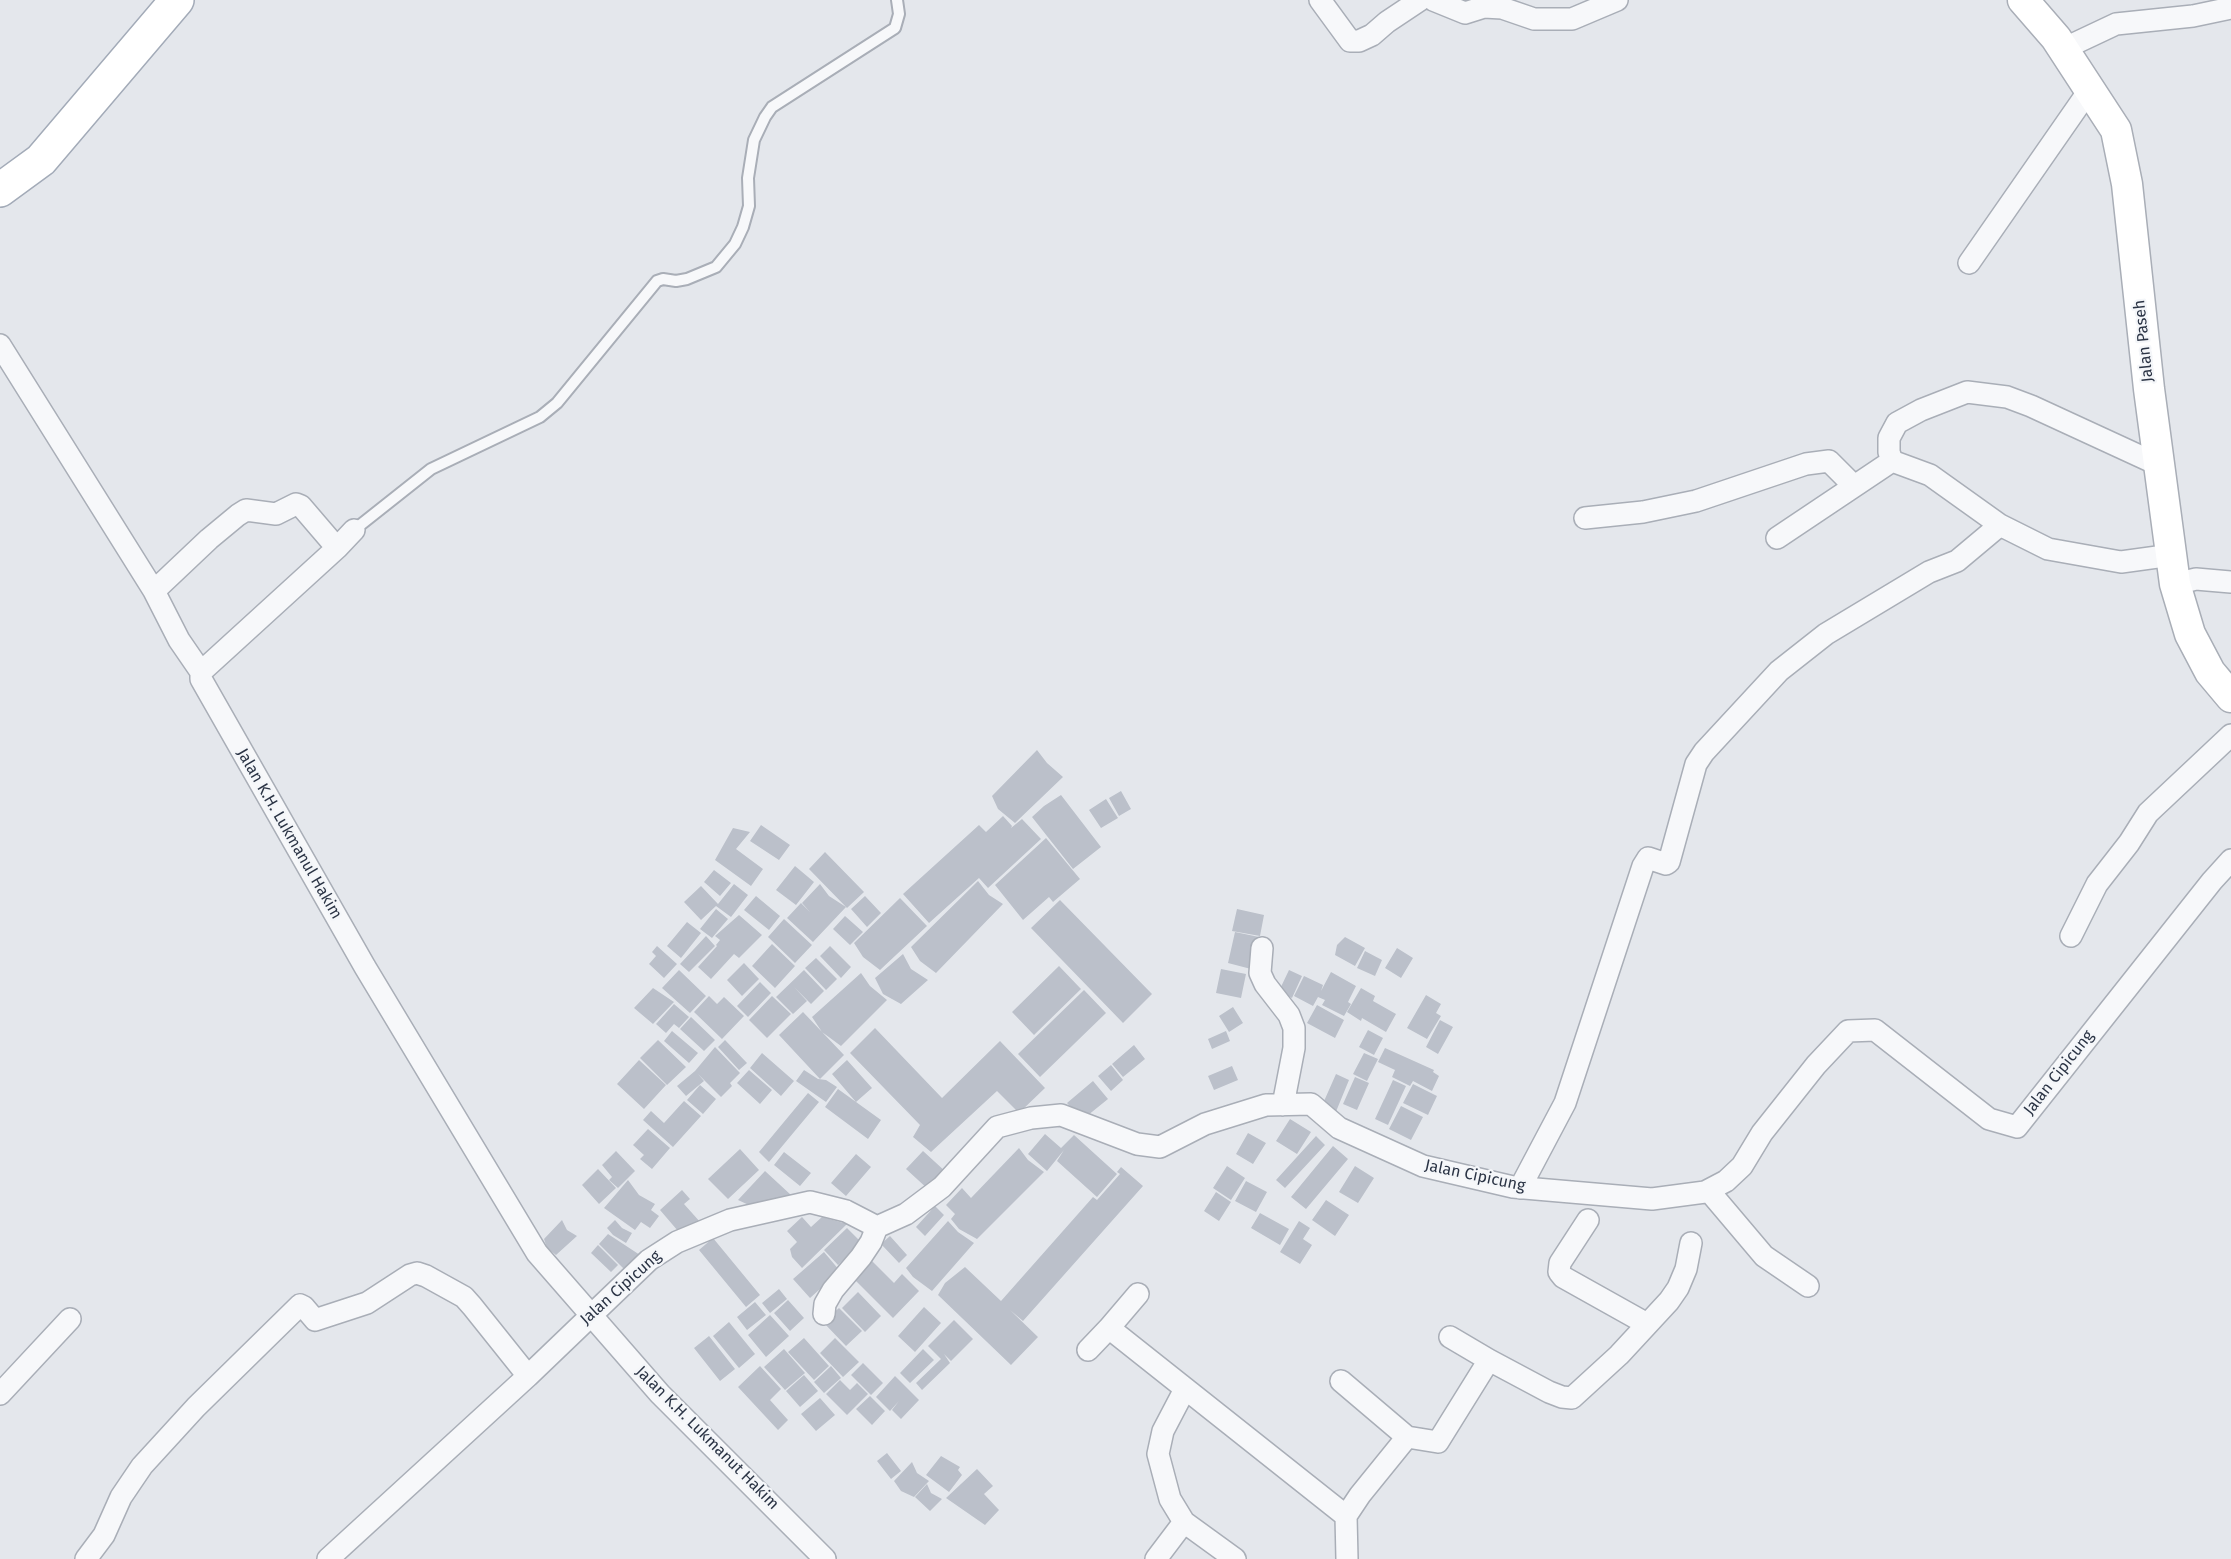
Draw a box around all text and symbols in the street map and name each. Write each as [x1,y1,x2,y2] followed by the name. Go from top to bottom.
[2130,299,2158,383] street label: Jalan Paseh
[232,745,346,923] street label: Jalan K.H. Lukmanul Hakim
[2020,1027,2098,1119] street label: Jalan Cipicung
[1423,1156,1527,1196] street label: Jalan Cipicung
[577,1247,665,1329] street label: Jalan Cipicung
[631,1362,783,1514] street label: Jalan K.H. Lukmanut Hakim

